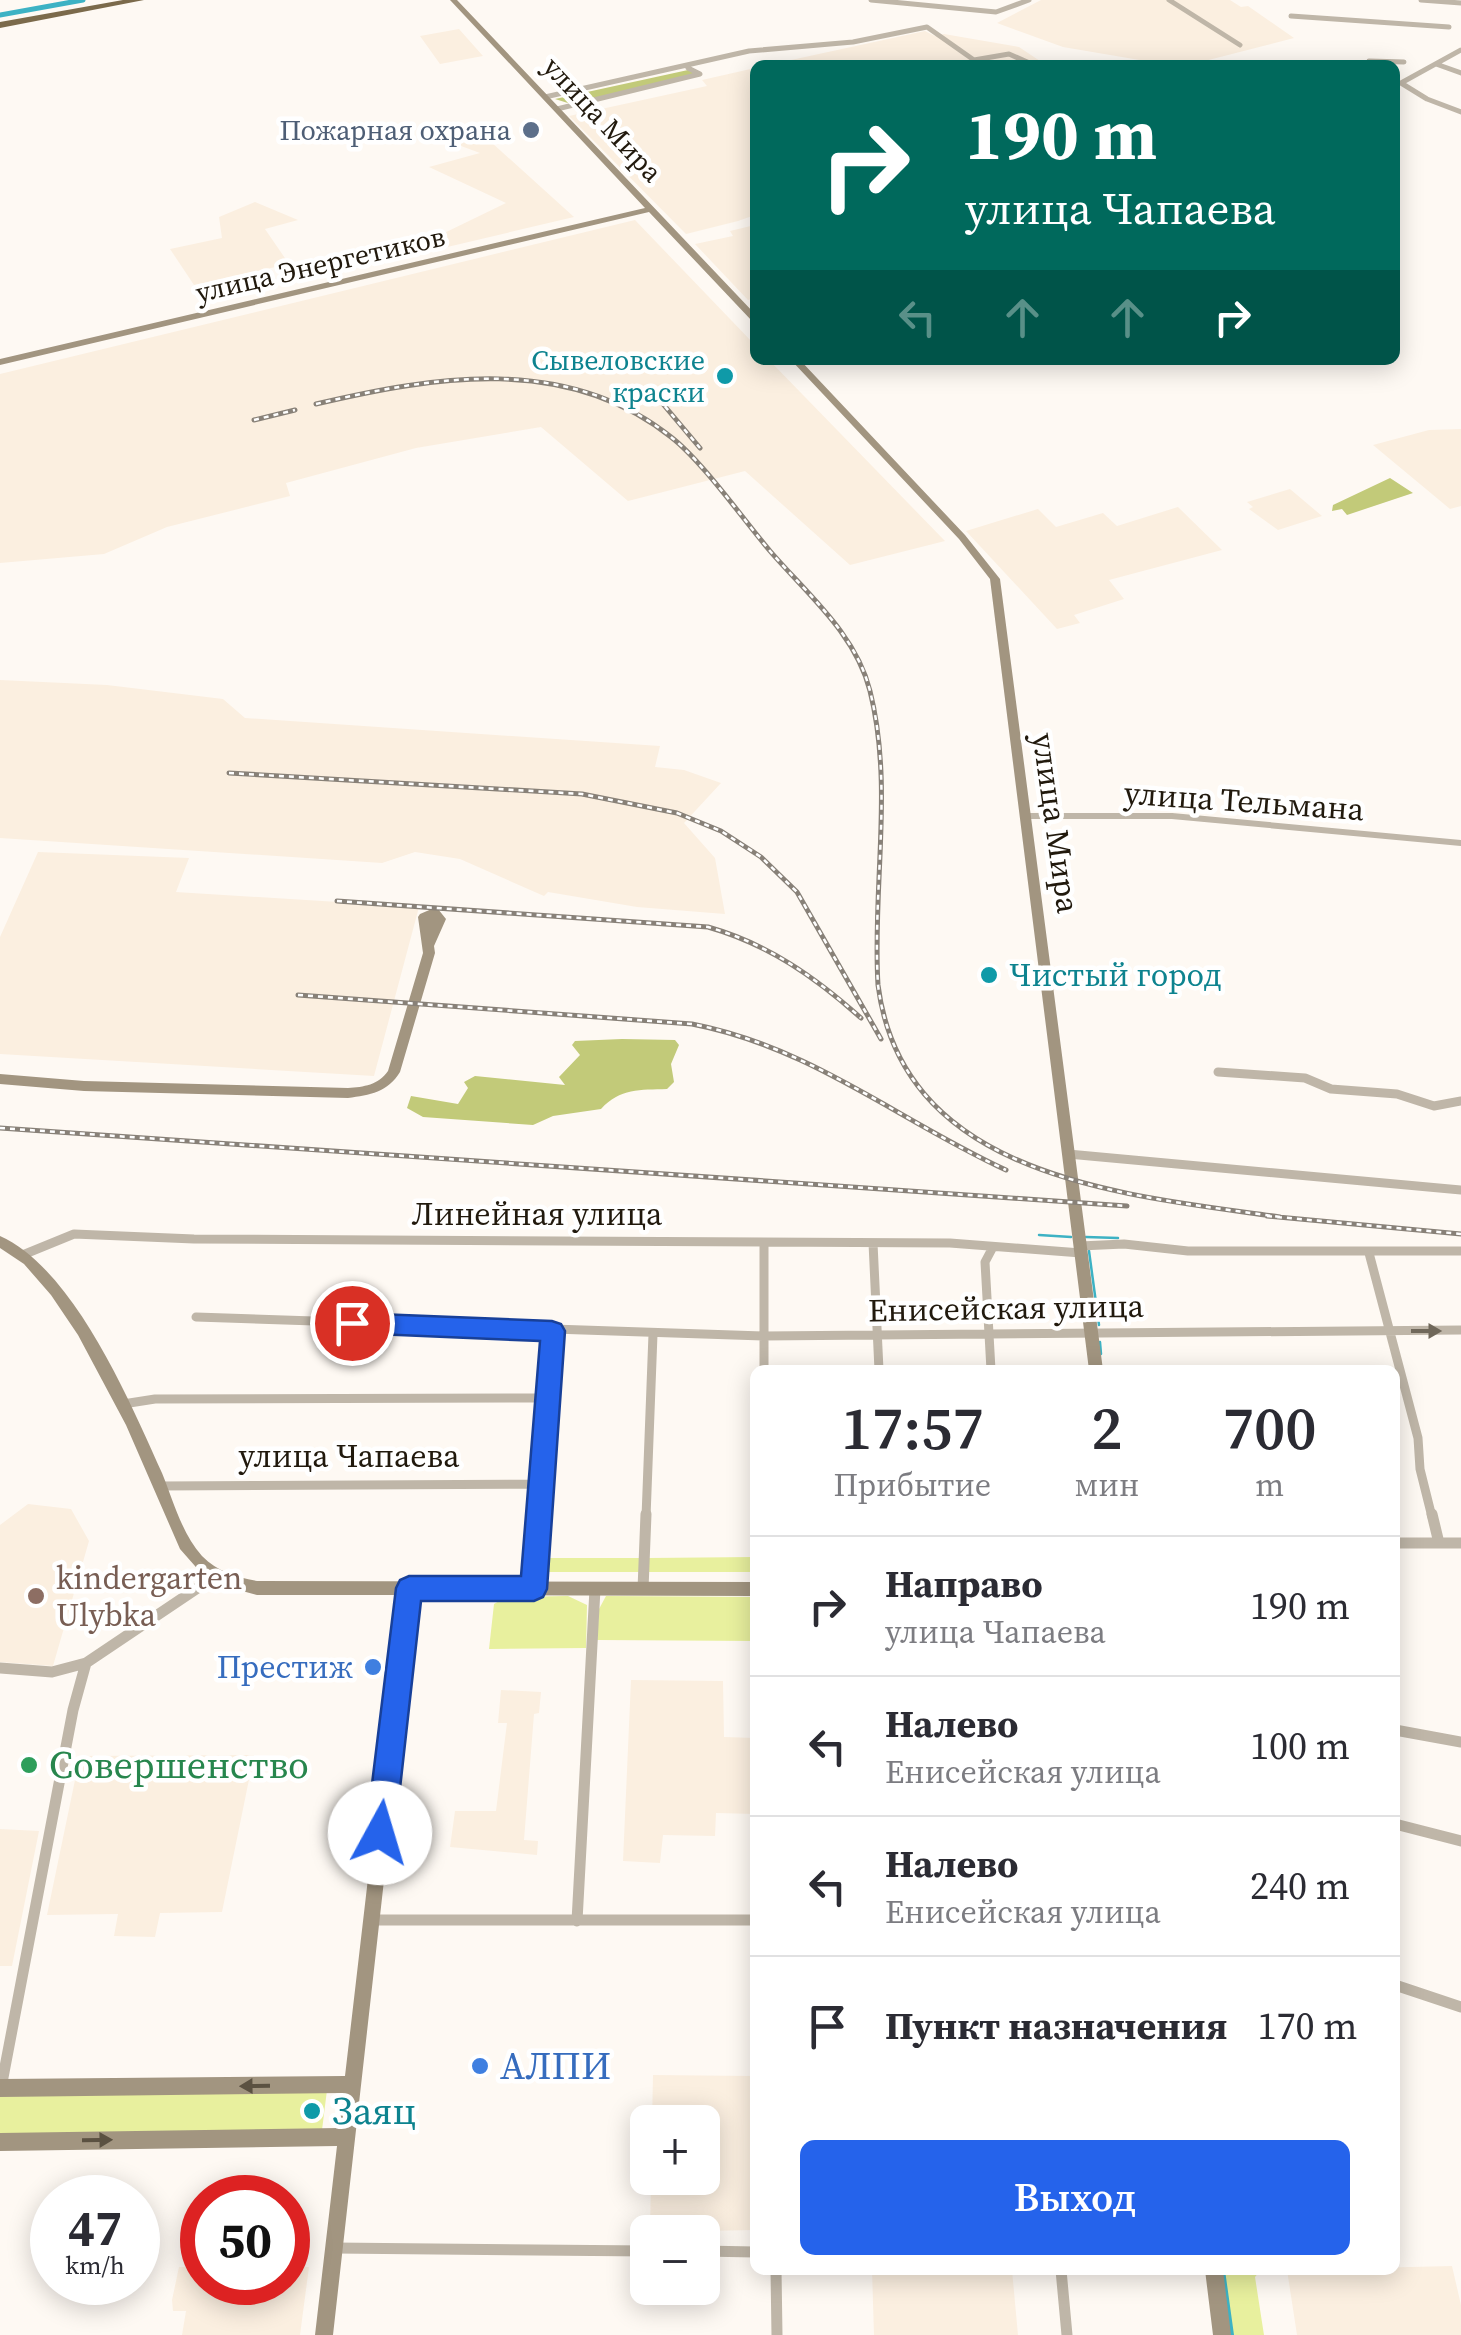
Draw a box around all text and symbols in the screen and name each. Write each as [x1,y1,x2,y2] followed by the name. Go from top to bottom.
[535,48,672,191] street label: улица Мира
[965,86,1157,182] text: 190 m
[800,100,930,230] icon: right
[279,111,512,149] place label: Пожарная охрана
[520,119,542,141] marker: Пожарная охрана
[965,177,1276,239] text: улица Чапаева
[192,217,448,311] street label: улица Энергетиков
[890,290,945,345] icon: left
[995,290,1050,345] icon: ahead
[1100,290,1155,345] icon: ahead
[1205,290,1260,345] icon: right
[531,341,705,411] place label: Сывеловские краски
[714,365,736,387] marker: Сывеловские краски
[1022,730,1091,917] street label: улица Мира
[1122,771,1366,831] street label: улица Тельмана
[1009,953,1222,997] place label: Чистый город
[978,964,1000,986] marker: Чистый город
[412,1192,663,1236] street label: Линейная улица
[310,1281,395,1366] pin
[868,1284,1145,1332] street label: Енисейская улица
[325,1296,380,1351] icon: arrive
[1410,1323,1442,1339] one-way arrow
[841,1387,984,1469] text: 17:57
[1091,1387,1123,1469] text: 2
[1223,1387,1316,1469] text: 700
[239,1434,460,1478] street label: улица Чапаева
[834,1463,991,1507] text: Прибытие
[1075,1463,1139,1507] text: мин
[1255,1463,1284,1507] text: m
[56,1556,242,1637] place label: kindergarten Ulybka
[885,1558,1043,1610] text: Направо
[800,1579,855,1634] icon: right
[1250,1580,1350,1632] text: 190 m
[25,1585,47,1607] marker: kindergarten Ulybka
[885,1610,1106,1654] text: улица Чапаева
[217,1645,353,1689] place label: Престиж
[362,1656,384,1678] marker: Престиж
[885,1698,1019,1750] text: Налево
[800,1719,855,1774] icon: left
[1250,1720,1350,1772] text: 100 m
[49,1739,309,1791] place label: Совершенство
[885,1750,1161,1794] text: Енисейская улица
[18,1754,40,1776] marker: Совершенство
[328,1781,432,1885] position arrow
[885,1838,1019,1890] text: Налево
[800,1859,855,1914] icon: left
[1250,1860,1350,1912] text: 240 m
[885,1890,1161,1934] text: Енисейская улица
[800,1999,855,2054] icon: arrive
[885,2000,1227,2052] text: Пункт назначения
[1257,2000,1358,2052] text: 170 m
[500,2040,611,2092] place label: АЛПИ
[469,2055,491,2077] marker: АЛПИ
[238,2078,270,2094] one-way arrow
[332,2085,416,2137] place label: Заяц
[301,2100,323,2122] marker: Заяц
[630,2105,720,2305] map controls
[630,2105,720,2195] button: +
[82,2132,114,2148] one-way arrow
[800,2140,1350,2255] button: Выход
[180,2175,310,2305] speed limit sign: 50
[68,2193,122,2262] text: 47
[630,2215,720,2305] button: −
[65,2248,125,2282] text: km/h

